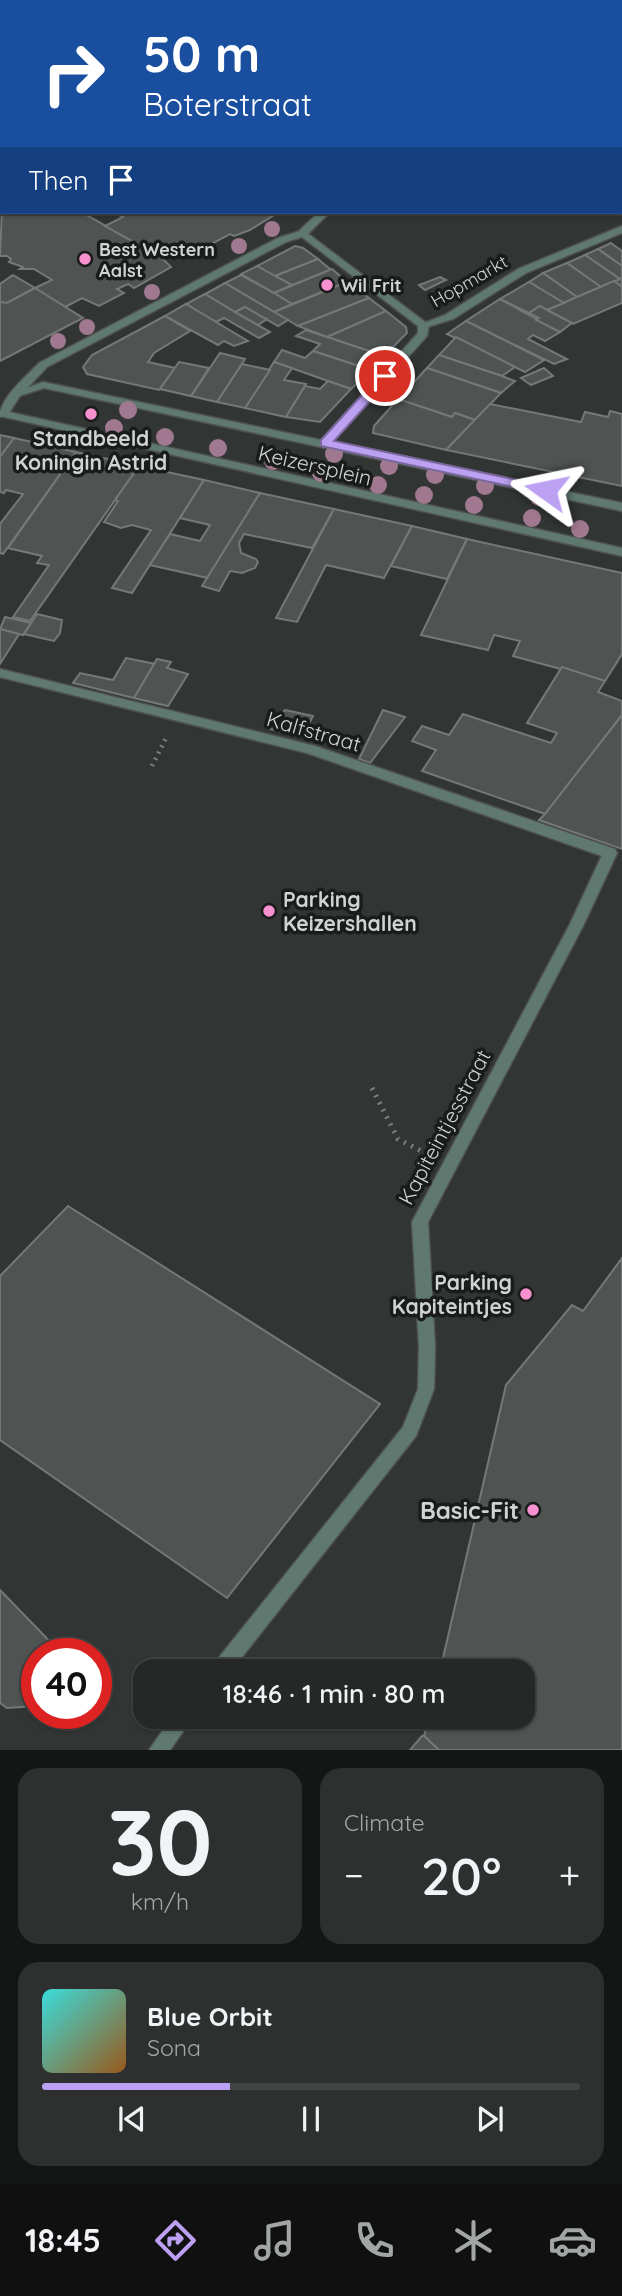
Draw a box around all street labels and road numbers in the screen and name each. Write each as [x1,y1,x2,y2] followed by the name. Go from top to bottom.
[427,250,511,312] street label: Hopmarkt
[256,439,374,491] street label: Keizersplein
[264,705,364,757] street label: Kalfstraat
[392,1045,496,1209] street label: Kapiteintjesstraat

